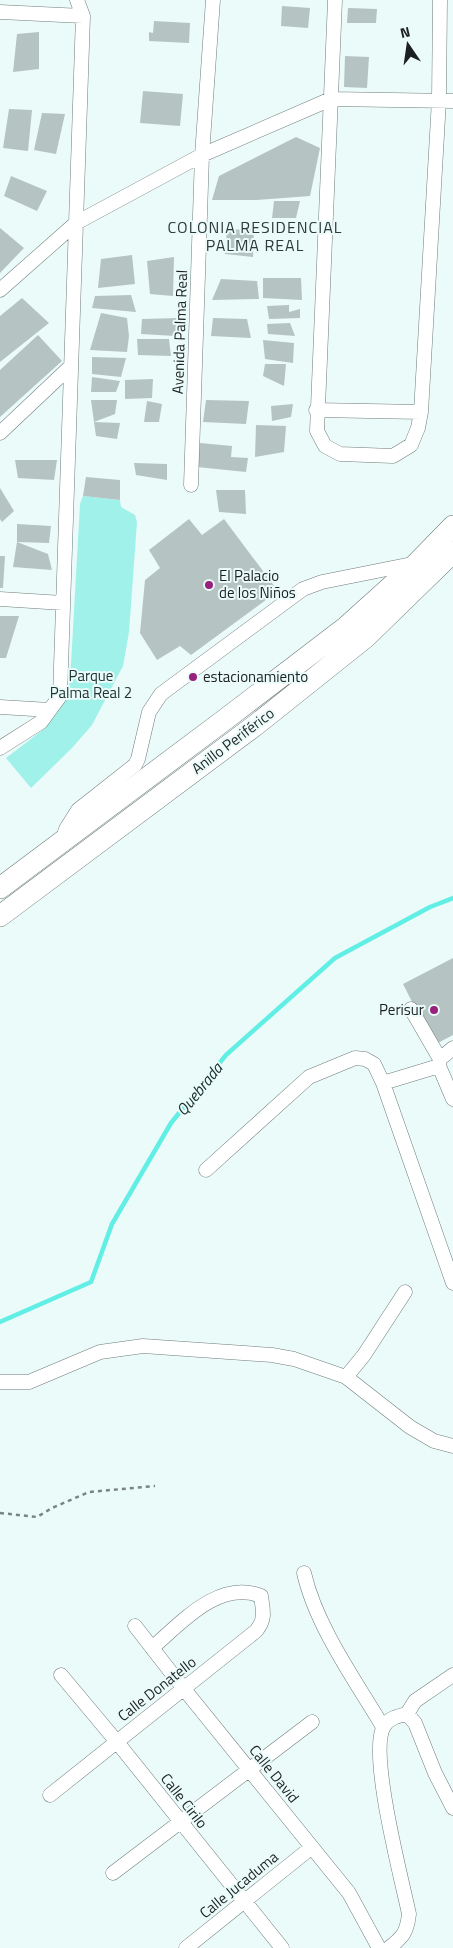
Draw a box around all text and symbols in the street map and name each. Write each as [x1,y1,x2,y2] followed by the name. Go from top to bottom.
[383,20,433,70] north arrow
[398,21,412,43] text: N
[168,215,342,257] district label: COLONIA RESIDENCIAL PALMA REAL
[166,270,193,394] street label: Avenida Palma Real
[219,564,296,604] place label: El Palacio de los Niños
[203,579,215,591] marker: El Palacio de los Niños
[50,664,132,704] park label: Parque Palma Real 2
[203,665,308,688] place label: estacionamiento
[187,671,199,683] marker: estacionamiento
[186,702,279,779] street label: Anillo Periférico
[379,998,424,1021] place label: Perisur
[428,1004,440,1016] marker: Perisur
[170,1056,229,1121] water label: Quebrada
[112,1650,201,1727] street label: Calle Donatello
[244,1740,305,1808] street label: Calle David
[155,1768,213,1833] street label: Calle Cirilo
[194,1845,284,1924] street label: Calle Jucaduma

